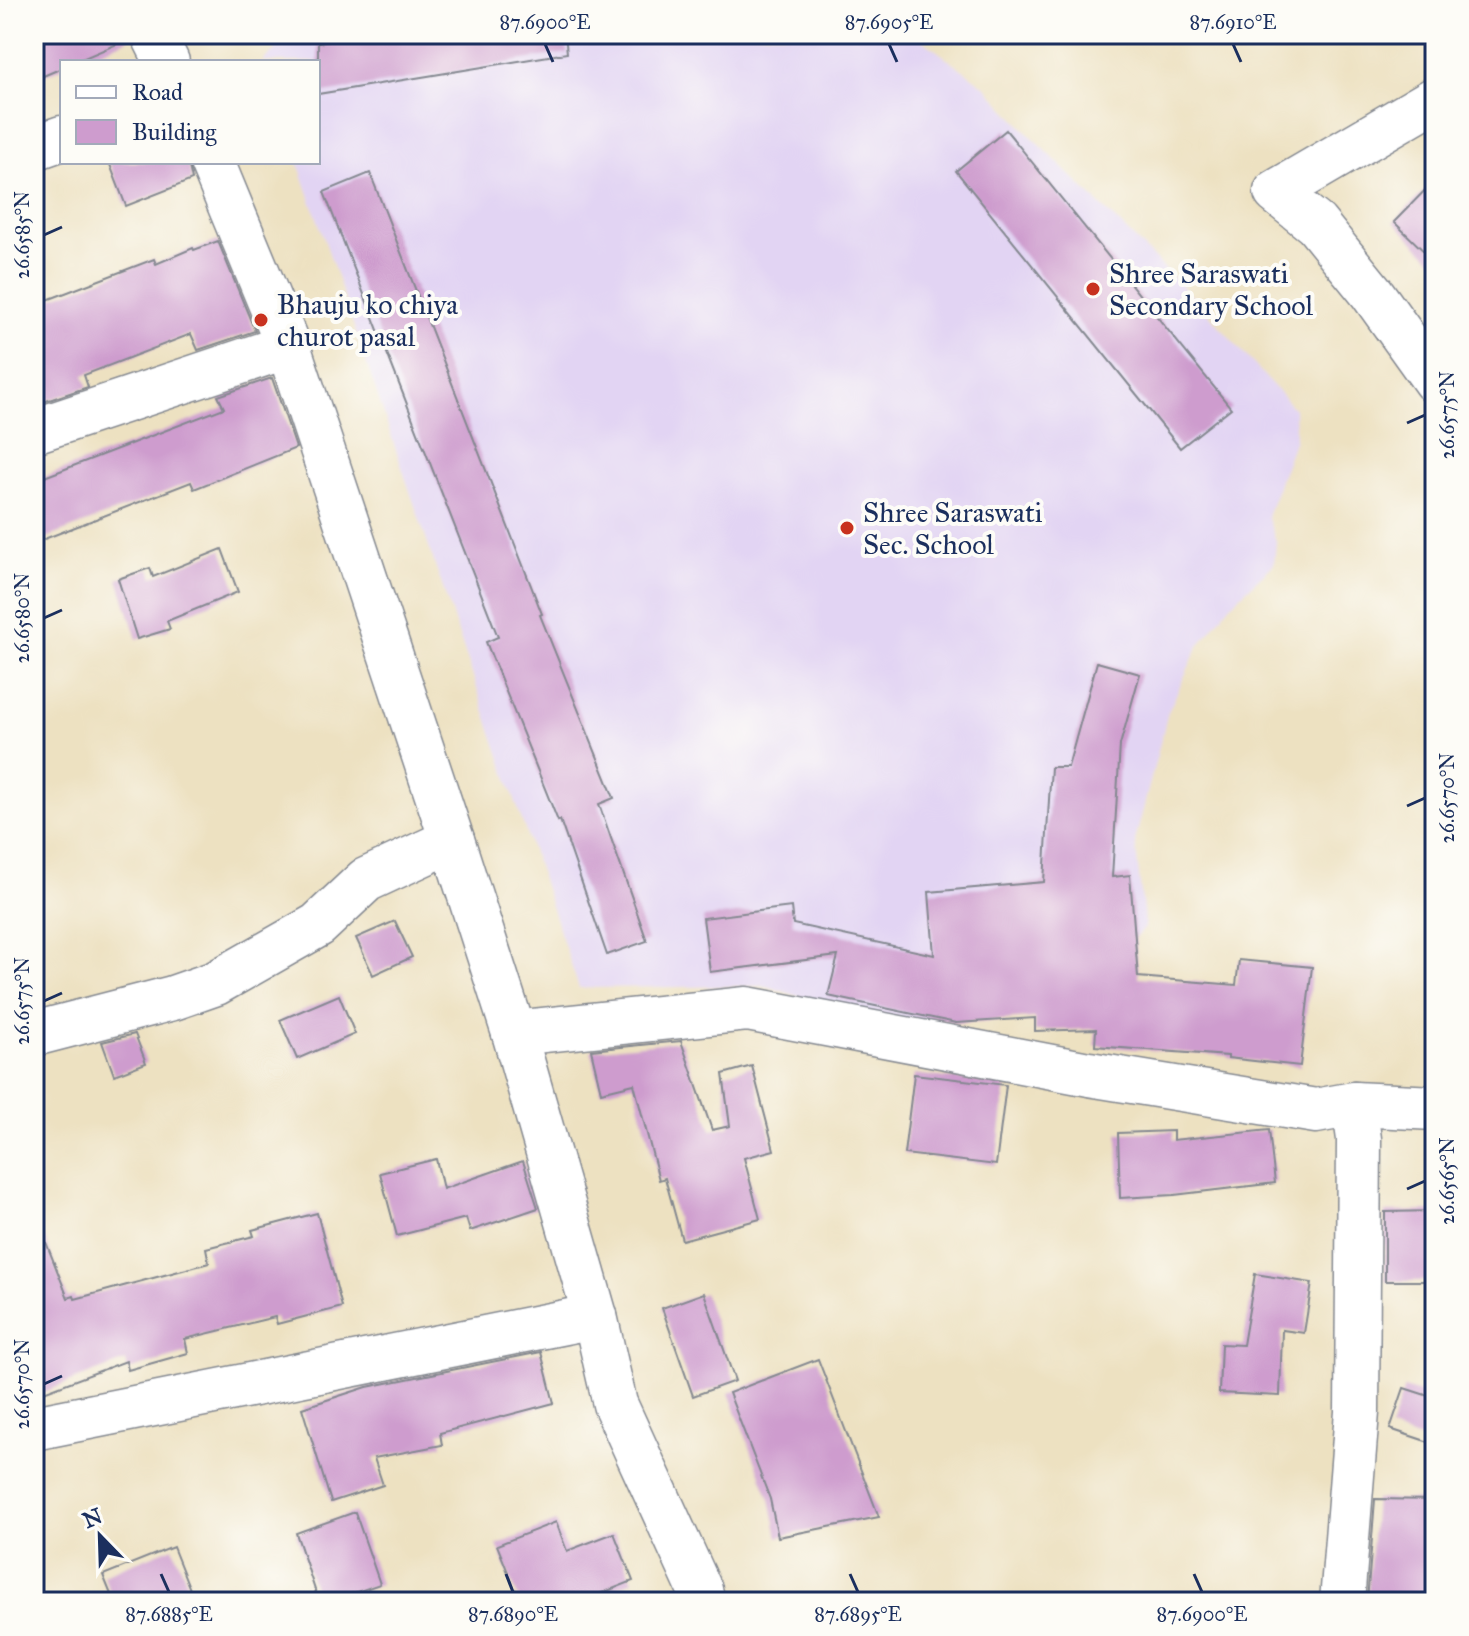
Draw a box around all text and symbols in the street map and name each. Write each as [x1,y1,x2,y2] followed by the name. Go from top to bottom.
[499,10,591,34] text: 87.6900°E
[845,10,933,34] text: 87.6905°E
[1189,10,1277,34] text: 87.6910°E
[60,60,320,164] legend
[132,77,183,107] text: Road
[132,117,217,147] text: Building
[10,191,34,279] text: 26.6585°N
[1109,256,1313,323] place label: Shree Saraswati Secondary School
[1084,280,1102,298] marker: Shree Saraswati Secondary School
[277,287,458,354] place label: Bhauju ko chiya churot pasal
[252,311,270,329] marker: Bhauju ko chiya churot pasal
[1435,371,1459,459] text: 26.6575°N
[863,495,1043,562] place label: Shree Saraswati Sec. School
[838,519,856,537] marker: Shree Saraswati Sec. School
[10,573,34,663] text: 26.6580°N
[1435,753,1459,843] text: 26.6570°N
[10,957,34,1045] text: 26.6575°N
[1435,1137,1459,1225] text: 26.6565°N
[10,1339,34,1429] text: 26.6570°N
[60,1496,140,1576] north arrow
[79,1502,107,1534] text: N
[125,1602,213,1626] text: 87.6885°E
[468,1602,558,1626] text: 87.6890°E
[814,1602,902,1626] text: 87.6895°E
[1156,1602,1248,1626] text: 87.6900°E

